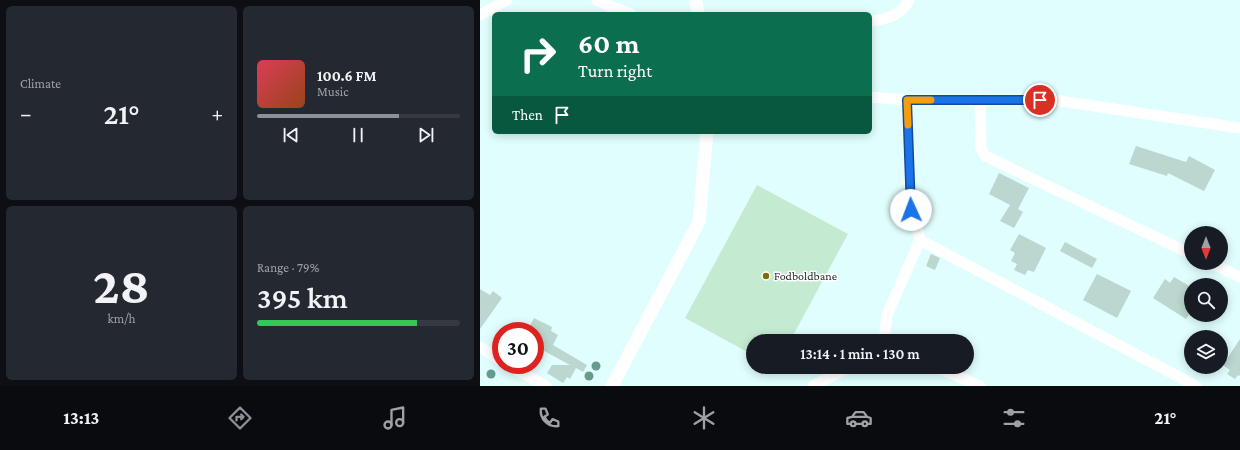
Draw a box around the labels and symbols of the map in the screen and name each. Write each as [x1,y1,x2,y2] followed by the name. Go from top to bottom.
[1023,83,1057,117] pin
[890,189,932,231] position arrow
[1184,226,1228,270] north arrow
[774,269,837,283] place label: Fodboldbane
[761,271,771,281] marker: Fodboldbane
[492,322,544,374] speed limit sign: 30

